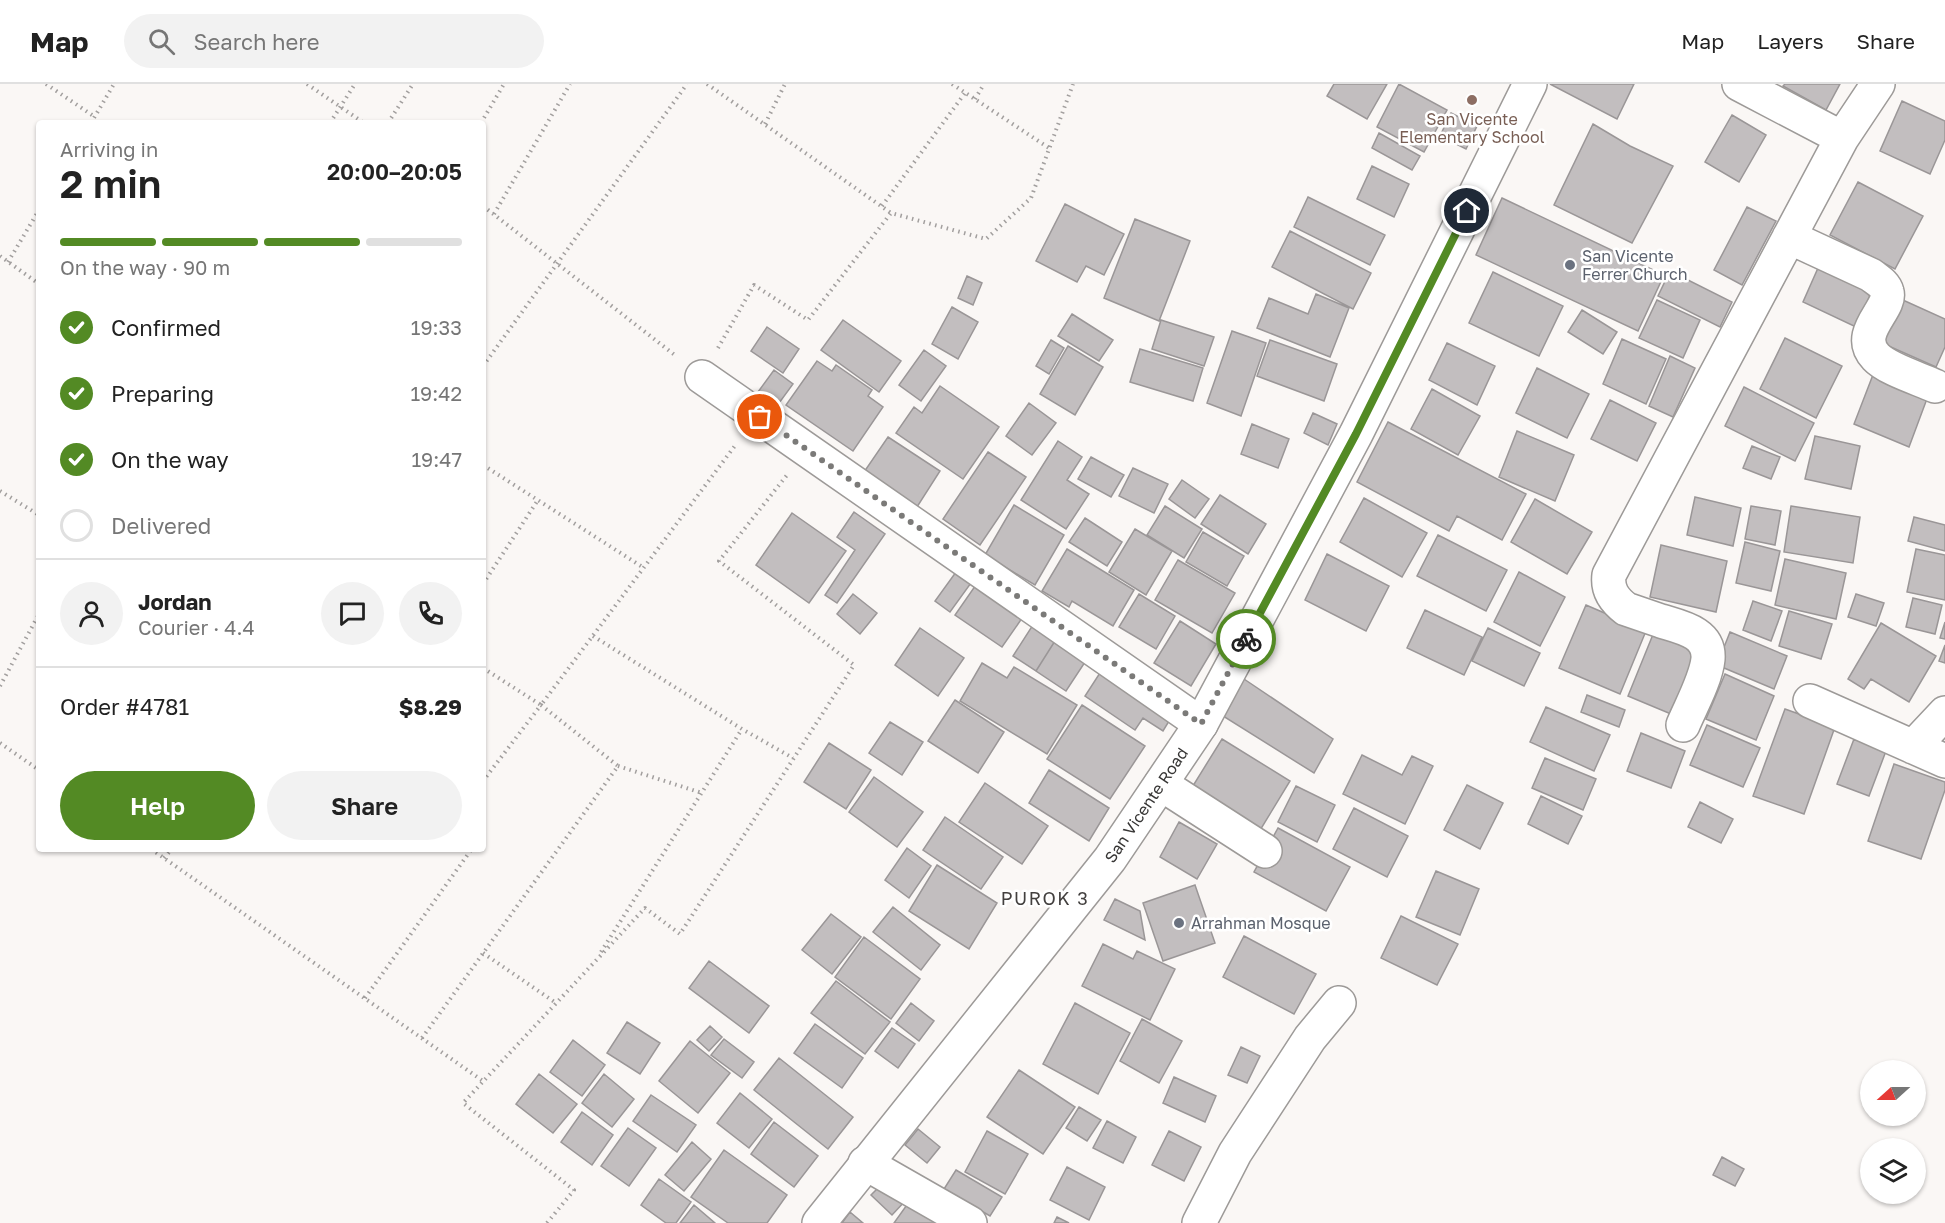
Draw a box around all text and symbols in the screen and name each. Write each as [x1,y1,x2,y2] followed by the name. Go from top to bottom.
[124,14,544,68] search box
[30,25,88,58] text: Map
[145,25,178,58] icon: search
[193,28,319,55] text: Search here
[1681,28,1724,54] text: Map
[1757,28,1824,54] text: Layers
[1857,28,1915,54] text: Share
[1465,93,1479,107] marker: San Vicente Elementary School
[1399,109,1545,147] place label: San Vicente Elementary School
[60,137,158,161] text: Arriving in
[327,158,462,185] text: 20:00–20:05
[60,160,161,207] text: 2 min
[1441,185,1492,236] pin
[1450,194,1483,227] icon: home
[1582,246,1688,284] place label: San Vicente Ferrer Church
[60,255,230,279] text: On the way · 90 m
[1563,258,1577,272] marker: San Vicente Ferrer Church
[60,311,93,344] icon: check
[111,314,221,341] text: Confirmed
[411,315,462,339] text: 19:33
[60,377,93,410] icon: check
[111,380,214,407] text: Preparing
[410,381,462,405] text: 19:42
[734,391,785,442] pin
[743,400,776,433] icon: bag
[60,443,93,476] icon: check
[111,446,229,473] text: On the way
[411,447,462,471] text: 19:47
[111,512,211,539] text: Delivered
[60,582,123,645] button: person
[321,582,384,645] button: chat
[399,582,462,645] button: phone
[138,588,212,615] text: Jordan
[1216,609,1276,669] courier
[138,615,255,639] text: Courier · 4.4
[1230,623,1263,656] icon: bike
[60,693,189,720] text: Order #4781
[399,693,462,720] text: $8.29
[1100,744,1192,866] street label: San Vicente Road
[60,771,255,840] button: Help
[267,771,462,840] button: Share
[1001,887,1089,909] district label: PUROK 3
[1191,913,1331,933] place label: Arrahman Mosque
[1172,916,1186,930] marker: Arrahman Mosque
[1860,1060,1926,1126] north arrow
[1860,1060,1926,1204] map controls
[1860,1138,1926,1204] button: layers

